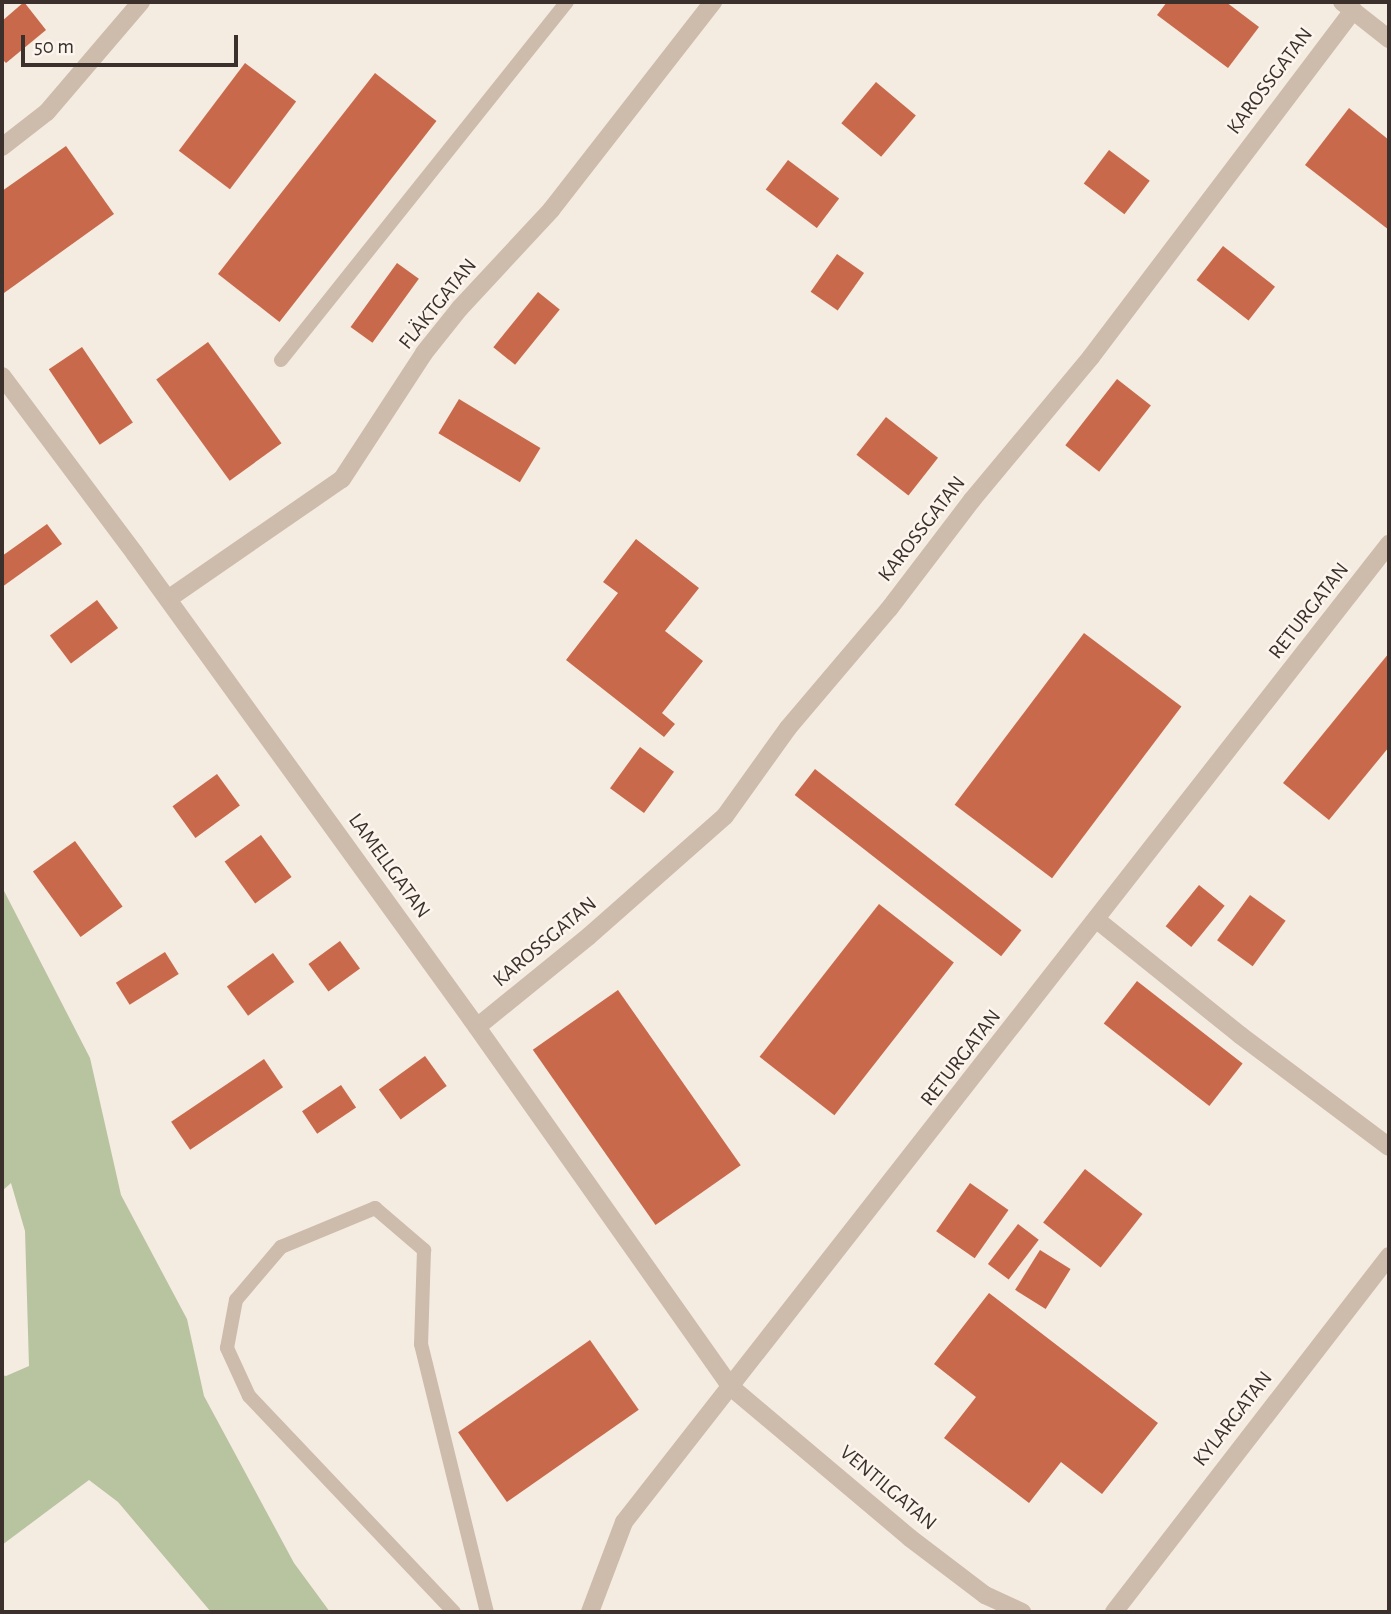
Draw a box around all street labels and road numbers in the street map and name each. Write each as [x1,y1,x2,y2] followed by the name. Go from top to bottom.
[1222,23,1318,139] street label: KAROSSGATAN
[394,253,482,355] street label: FLÄKTGATAN
[873,471,971,587] street label: KAROSSGATAN
[1263,558,1355,664] street label: RETURGATAN
[343,809,435,923] street label: LAMELLGATAN
[488,891,602,993] street label: KAROSSGATAN
[915,1005,1007,1111] street label: RETURGATAN
[1188,1366,1278,1472] street label: KYLARGATAN
[834,1440,942,1536] street label: VENTILGATAN

